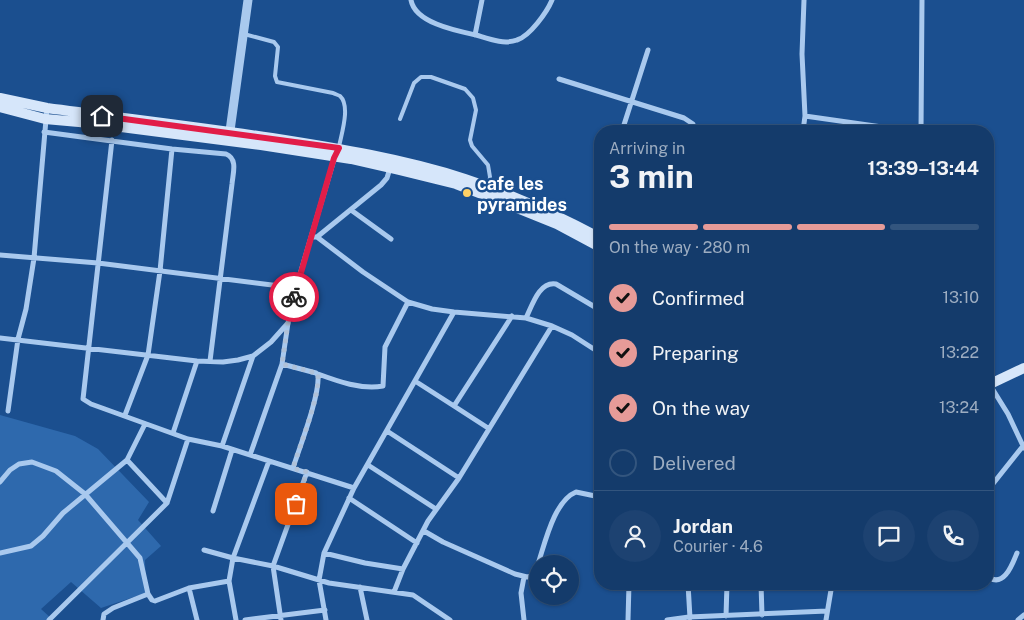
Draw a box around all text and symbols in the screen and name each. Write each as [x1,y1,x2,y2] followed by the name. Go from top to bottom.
[81,95,123,137] pin
[88,102,116,130] icon: home
[609,139,685,158] text: Arriving in
[867,157,979,179] text: 13:39–13:44
[609,158,694,195] text: 3 min
[477,173,567,215] place label: cafe les pyramides
[461,187,473,199] marker: cafe les pyramides
[609,238,750,257] text: On the way · 280 m
[269,272,319,322] courier
[280,283,308,311] icon: bike
[609,284,637,312] icon: check
[652,287,745,309] text: Confirmed
[942,288,979,307] text: 13:10
[609,339,637,367] icon: check
[652,342,739,364] text: Preparing
[939,343,979,362] text: 13:22
[609,394,637,422] icon: check
[652,397,750,419] text: On the way
[939,398,979,417] text: 13:24
[652,452,736,474] text: Delivered
[275,483,317,525] pin
[282,490,310,518] icon: bag
[609,510,661,562] button: person
[863,510,915,562] button: chat
[927,510,979,562] button: phone
[673,515,733,537] text: Jordan
[673,537,763,556] text: Courier · 4.6
[529,555,579,605] map controls
[529,555,579,605] button: locate

